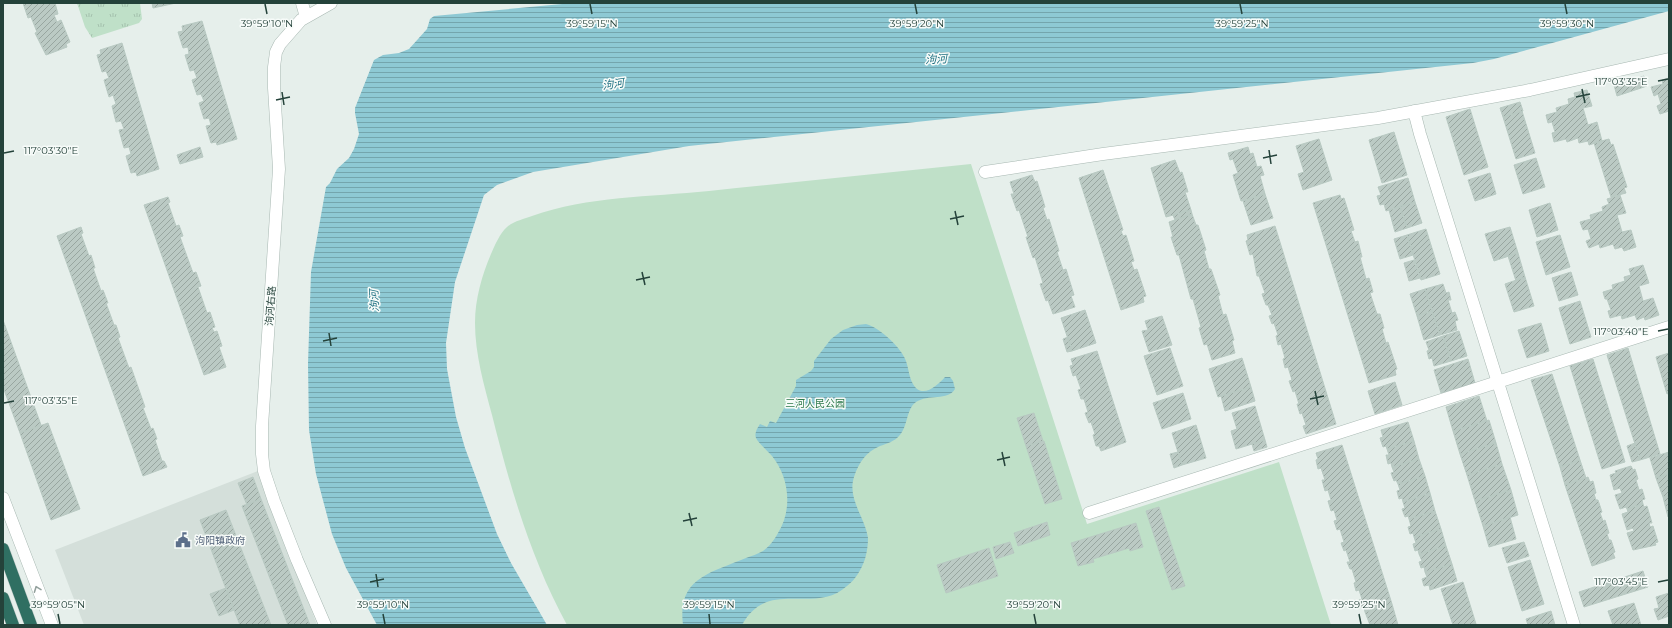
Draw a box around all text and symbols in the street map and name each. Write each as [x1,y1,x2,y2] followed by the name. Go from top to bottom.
[241,17,293,30] text: 39°59'10"N
[566,17,618,30] text: 39°59'15"N
[890,17,944,30] text: 39°59'20"N
[1215,17,1269,30] text: 39°59'25"N
[1540,17,1594,30] text: 39°59'30"N
[925,51,949,67] water label: 泃河
[601,75,627,92] water label: 泃河
[1594,75,1648,88] text: 117°03'35"E
[24,144,78,157] text: 117°03'30"E
[263,286,278,326] street label: 泃河右路
[367,288,381,312] water label: 泃河
[1594,325,1649,338] text: 117°03'40"E
[24,394,78,407] text: 117°03'35"E
[785,397,845,410] park label: 三河人民公园
[174,531,192,549] public building icon: 泃阳镇政府
[195,534,245,547] place label: 泃阳镇政府
[1594,575,1648,588] text: 117°03'45"E
[34,585,42,592] one-way arrow
[31,598,85,611] text: 39°59'05"N
[357,598,409,611] text: 39°59'10"N
[683,598,735,611] text: 39°59'15"N
[1007,598,1061,611] text: 39°59'20"N
[1332,598,1386,611] text: 39°59'25"N

